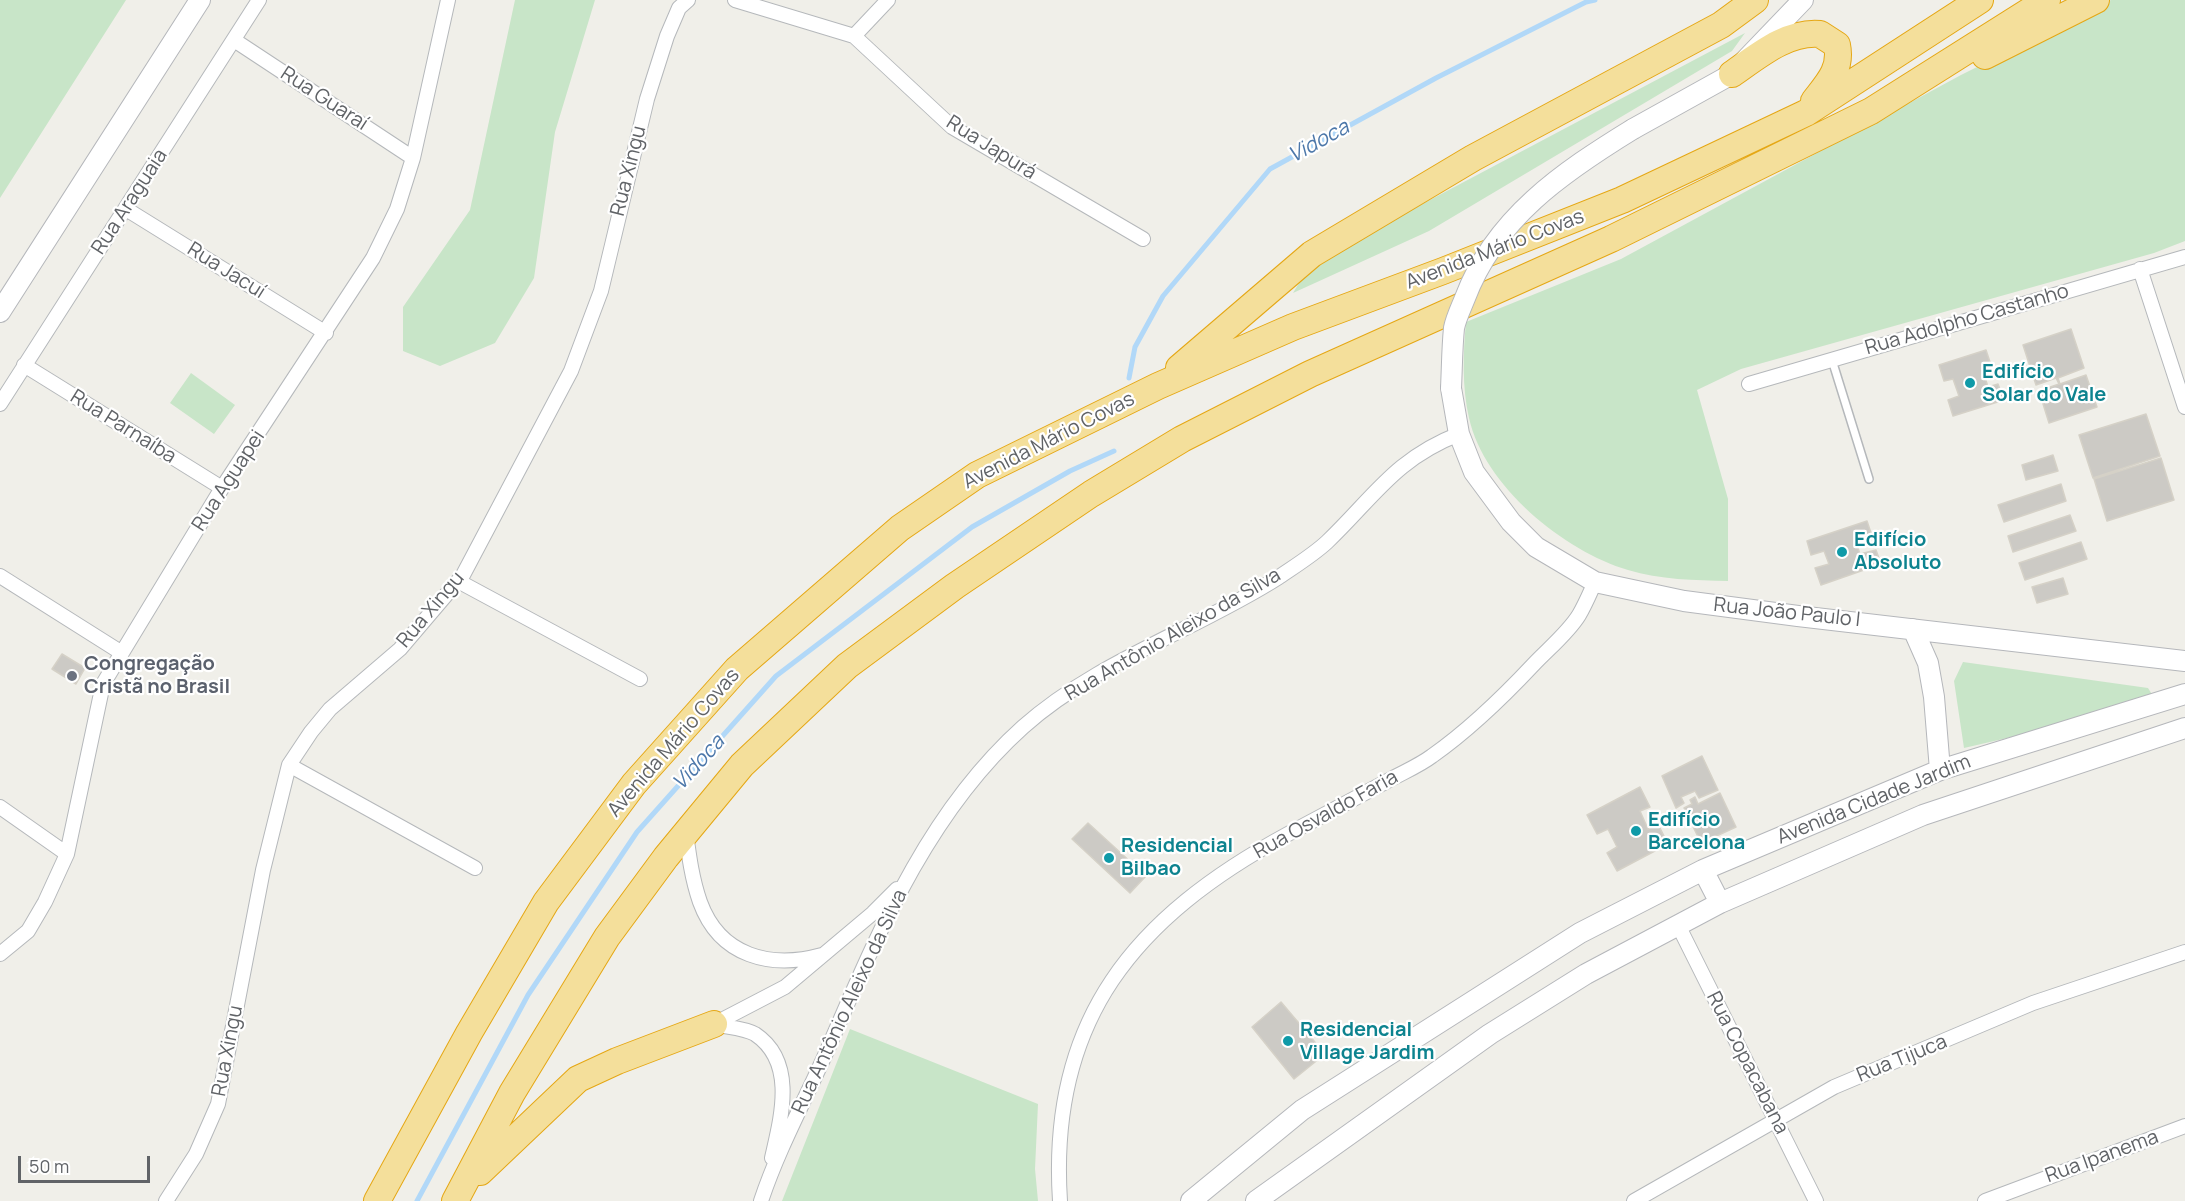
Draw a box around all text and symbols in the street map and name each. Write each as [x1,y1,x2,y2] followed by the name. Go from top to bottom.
[276,62,372,136] street label: Rua Guaraí
[942,111,1040,185] street label: Rua Japurá
[1284,115,1354,169] water label: Vidoca
[606,123,652,219] street label: Rua Xingu
[87,145,173,259] street label: Rua Araguaia
[1402,205,1588,295] street label: Avenida Mário Covas
[182,238,270,304] street label: Rua Jacuí
[1862,279,2072,361] street label: Rua Adolpho Castanho
[1982,360,2106,407] place label: Edifício Solar do Vale
[1963,376,1977,390] marker: Edifício Solar do Vale
[66,385,180,469] street label: Rua Parnaíba
[959,387,1139,495] street label: Avenida Mário Covas
[188,426,270,536] street label: Rua Aguapei
[1854,528,1941,575] place label: Edifício Absoluto
[1835,545,1849,559] marker: Edifício Absoluto
[1061,563,1285,707] street label: Rua Antônio Aleixo da Silva
[392,567,470,653] street label: Rua Xingu
[1712,593,1862,633] street label: Rua João Paulo I
[84,652,230,699] place label: Congregação Cristã no Brasil
[603,664,745,822] street label: Avenida Mário Covas
[65,669,79,683] marker: Congregação Cristã no Brasil
[668,730,730,796] water label: Vidoca
[1774,750,1974,850] street label: Avenida Cidade Jardim
[1250,765,1402,865] street label: Rua Osvaldo Faria
[1648,808,1745,855] place label: Edifício Barcelona
[1629,824,1643,838] marker: Edifício Barcelona
[1121,834,1233,881] place label: Residencial Bilbao
[1102,851,1116,865] marker: Residencial Bilbao
[787,886,913,1118] street label: Rua Antônio Aleixo da Silva
[1701,988,1793,1138] street label: Rua Copacabana
[207,1004,249,1098] street label: Rua Xingu
[1300,1018,1434,1065] place label: Residencial Village Jardim
[1853,1030,1951,1088] street label: Rua Tijuca
[1281,1034,1295,1048] marker: Residencial Village Jardim
[2042,1125,2162,1189] street label: Rua Ipanema
[21,1144,153,1182] scale bar
[29,1154,69,1178] text: 50 m

